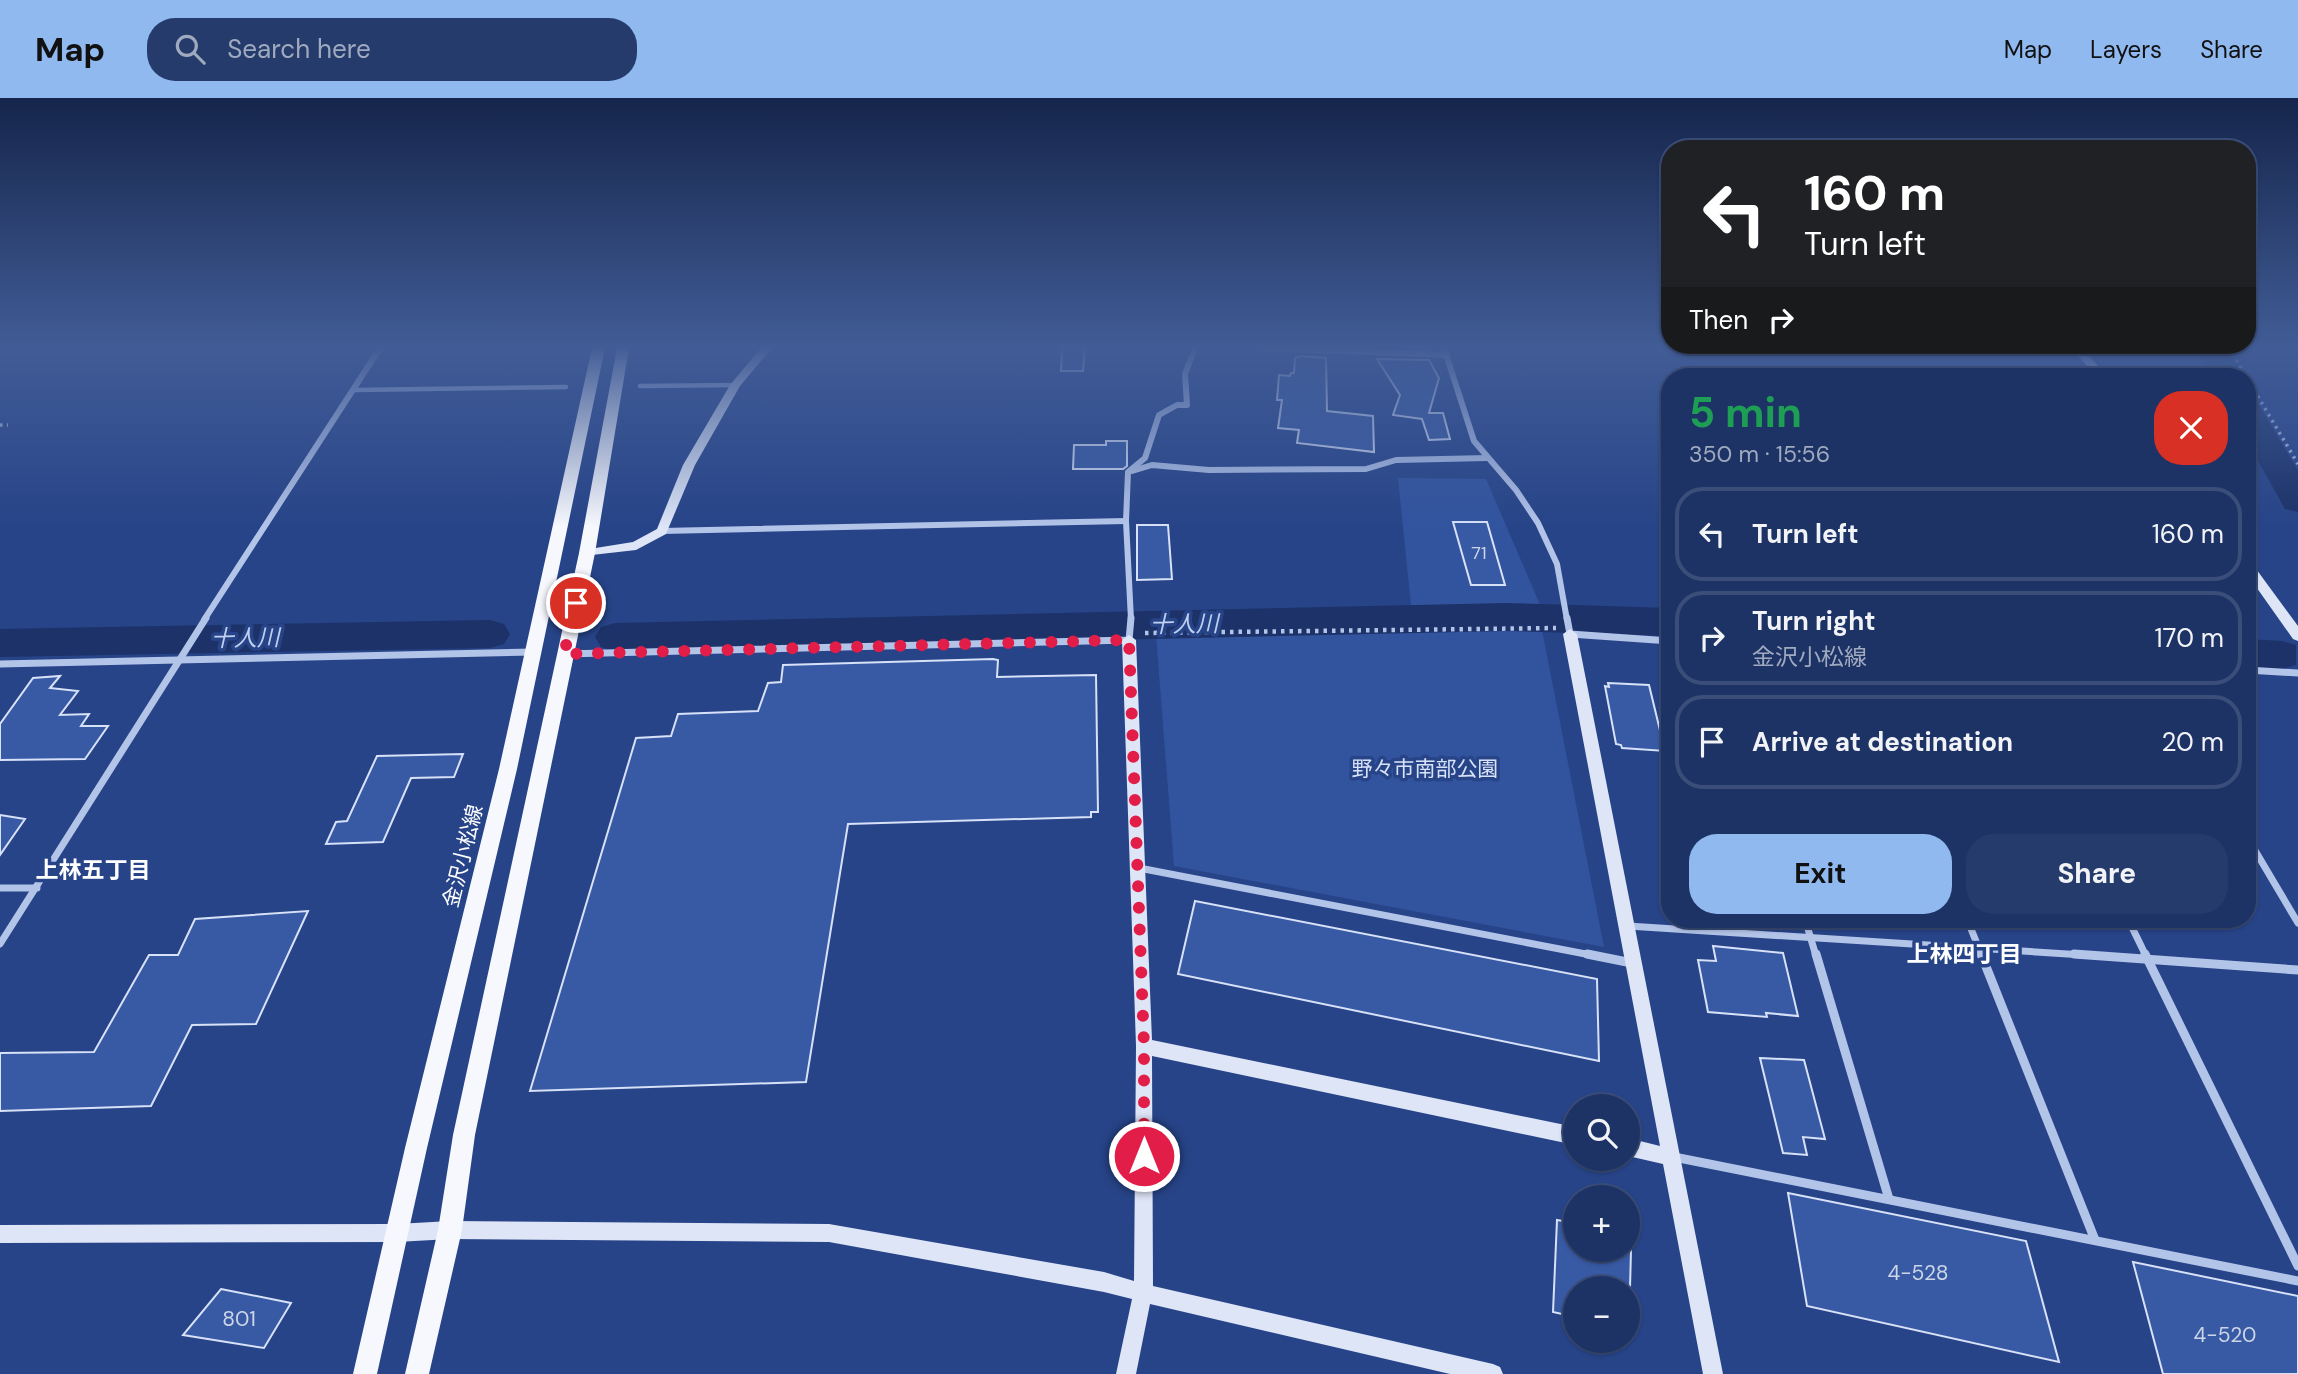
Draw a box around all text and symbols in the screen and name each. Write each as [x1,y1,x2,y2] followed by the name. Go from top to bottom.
[147,18,637,81] search box
[35,28,105,71] text: Map
[171,30,209,68] icon: search
[227,32,371,66] text: Search here
[2004,34,2052,65] text: Map
[2090,34,2162,65] text: Layers
[2200,34,2263,65] text: Share
[1804,161,1945,225] text: 160 m
[1689,168,1780,259] icon: left
[1804,223,1926,265] text: Turn left
[1762,301,1800,339] icon: right
[1689,303,1748,337] text: Then
[1689,385,1802,440] text: 5 min
[2154,391,2228,465] button: close
[1689,439,1830,469] text: 350 m · 15:56
[1693,515,1731,553] icon: left
[1752,517,1859,551] text: Turn left
[2152,517,2224,551] text: 160 m
[1471,541,1487,565] house number: 71
[546,573,606,633] pin
[557,584,595,622] icon: arrive
[1752,604,1876,638] text: Turn right
[1149,608,1222,640] water label: 十人川
[1693,619,1731,657] icon: right
[2155,621,2224,655] text: 170 m
[210,622,283,654] water label: 十人川
[1752,642,1867,672] text: 金沢小松線
[1693,723,1731,761] icon: arrive
[1752,725,2013,759] text: Arrive at destination
[2161,725,2224,759] text: 20 m
[1352,755,1499,783] park label: 野々市南部公園
[437,802,489,910] street label: 金沢小松線
[1689,834,1952,914] button: Exit
[1966,834,2228,914] button: Share
[36,855,151,885] district label: 上林五丁目
[1907,939,2022,969] district label: 上林四丁目
[1563,1094,1640,1353] map controls
[1563,1094,1640,1171] button: search
[1107,1119,1181,1193] position arrow
[1563,1185,1640,1262] button: +
[1887,1259,1949,1287] house number: 4-528
[1563,1276,1640,1353] button: −
[222,1305,256,1333] house number: 801
[2194,1321,2256,1349] house number: 4-520

